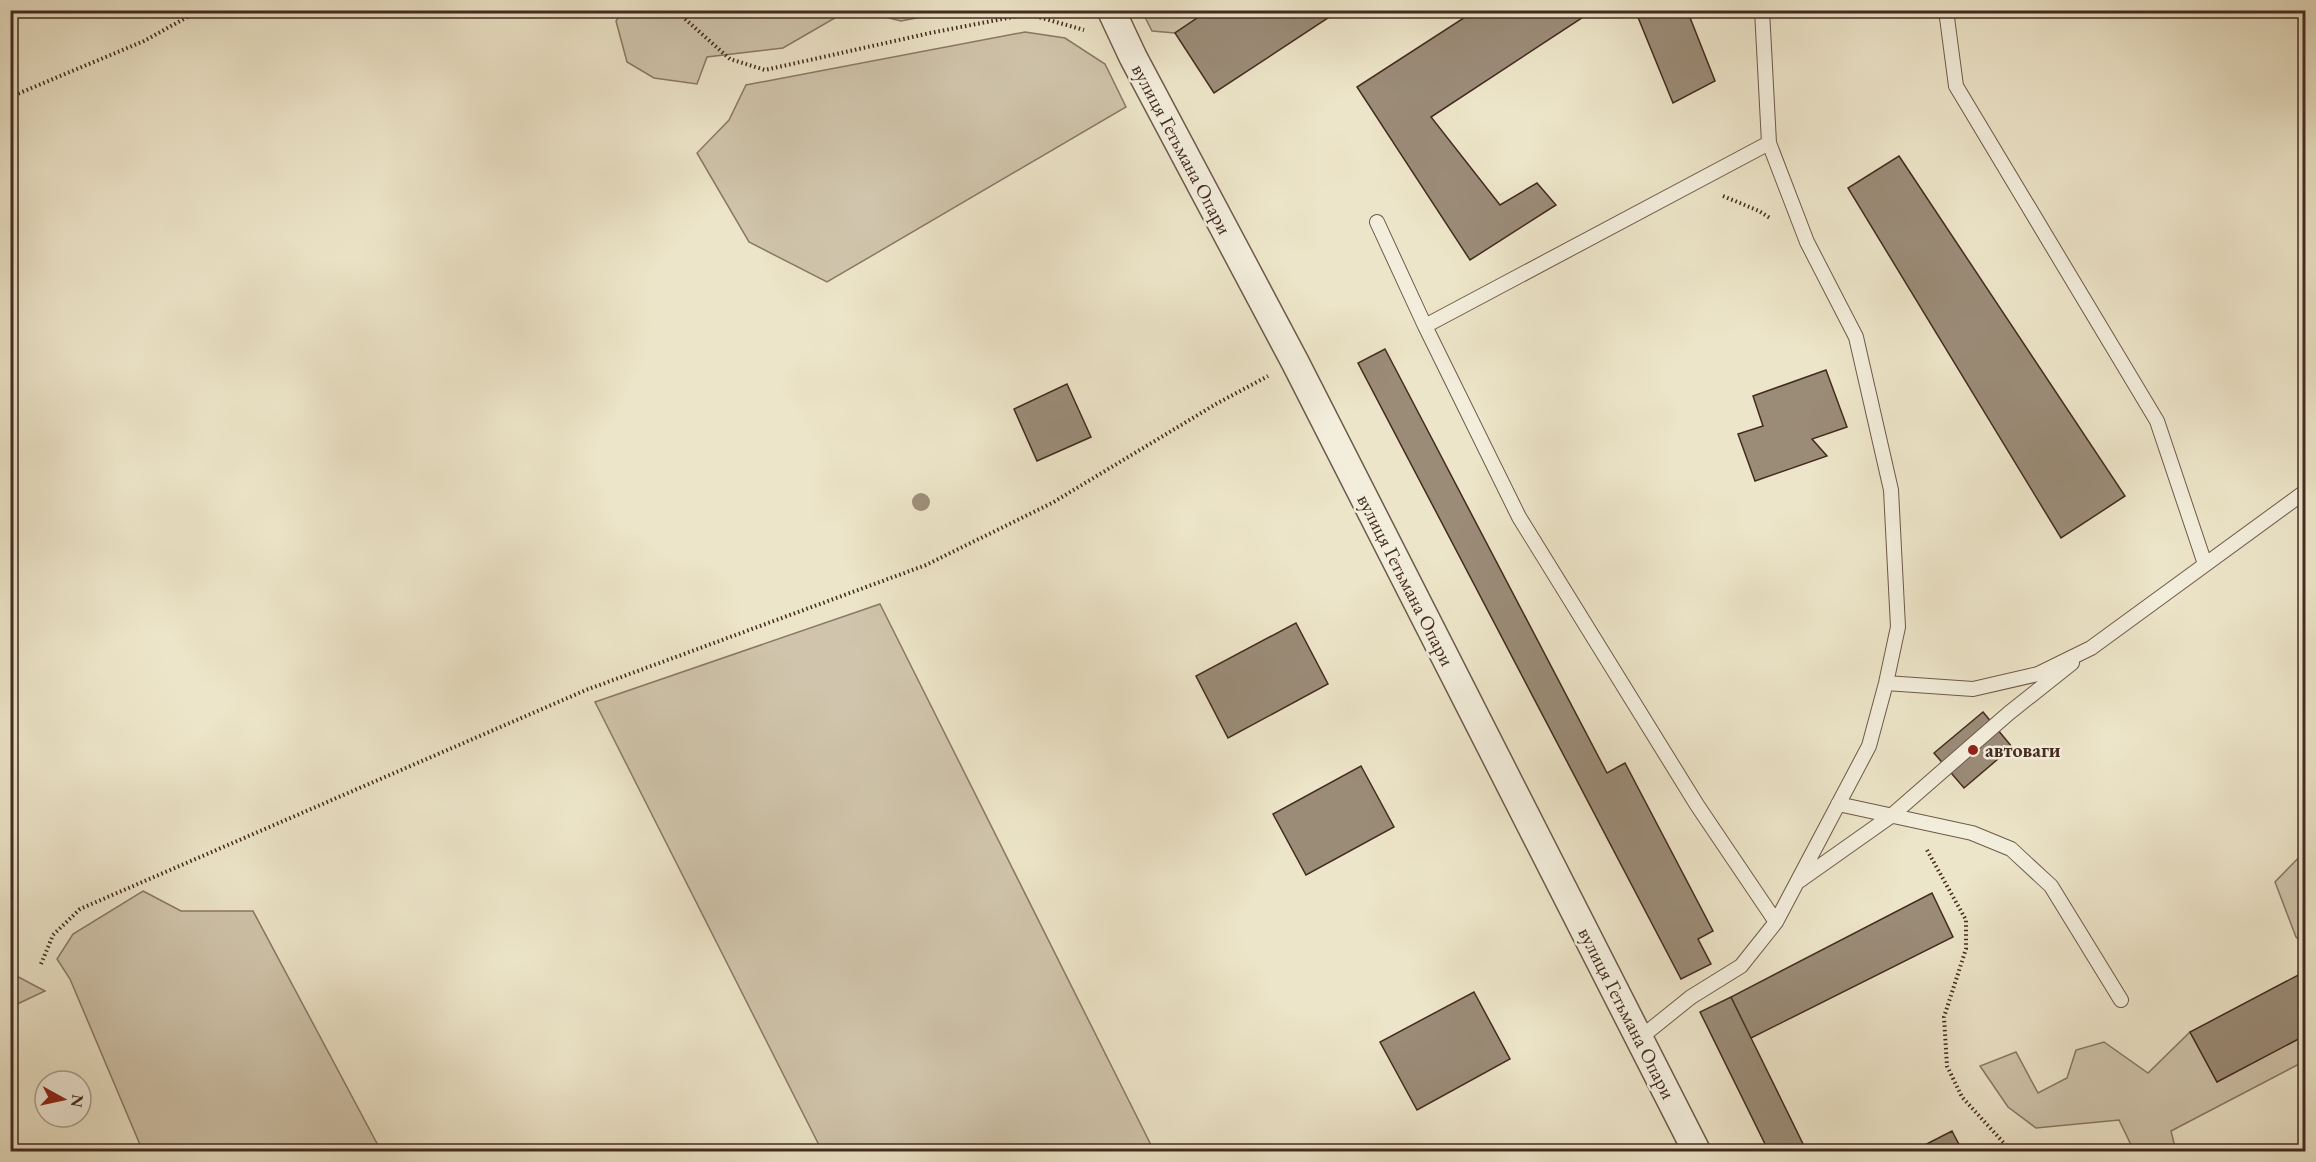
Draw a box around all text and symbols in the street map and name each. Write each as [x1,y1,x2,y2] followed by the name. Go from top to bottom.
[1126,59,1238,239] street label: вулиця Гетьмана Опари
[1351,490,1461,671] street label: вулиця Гетьмана Опари
[1985,737,2061,763] place label: автоваги
[1966,743,1980,757] marker: автоваги
[1572,923,1682,1104] street label: вулиця Гетьмана Опари
[33,1069,93,1129] north arrow
[66,1093,89,1109] text: N

